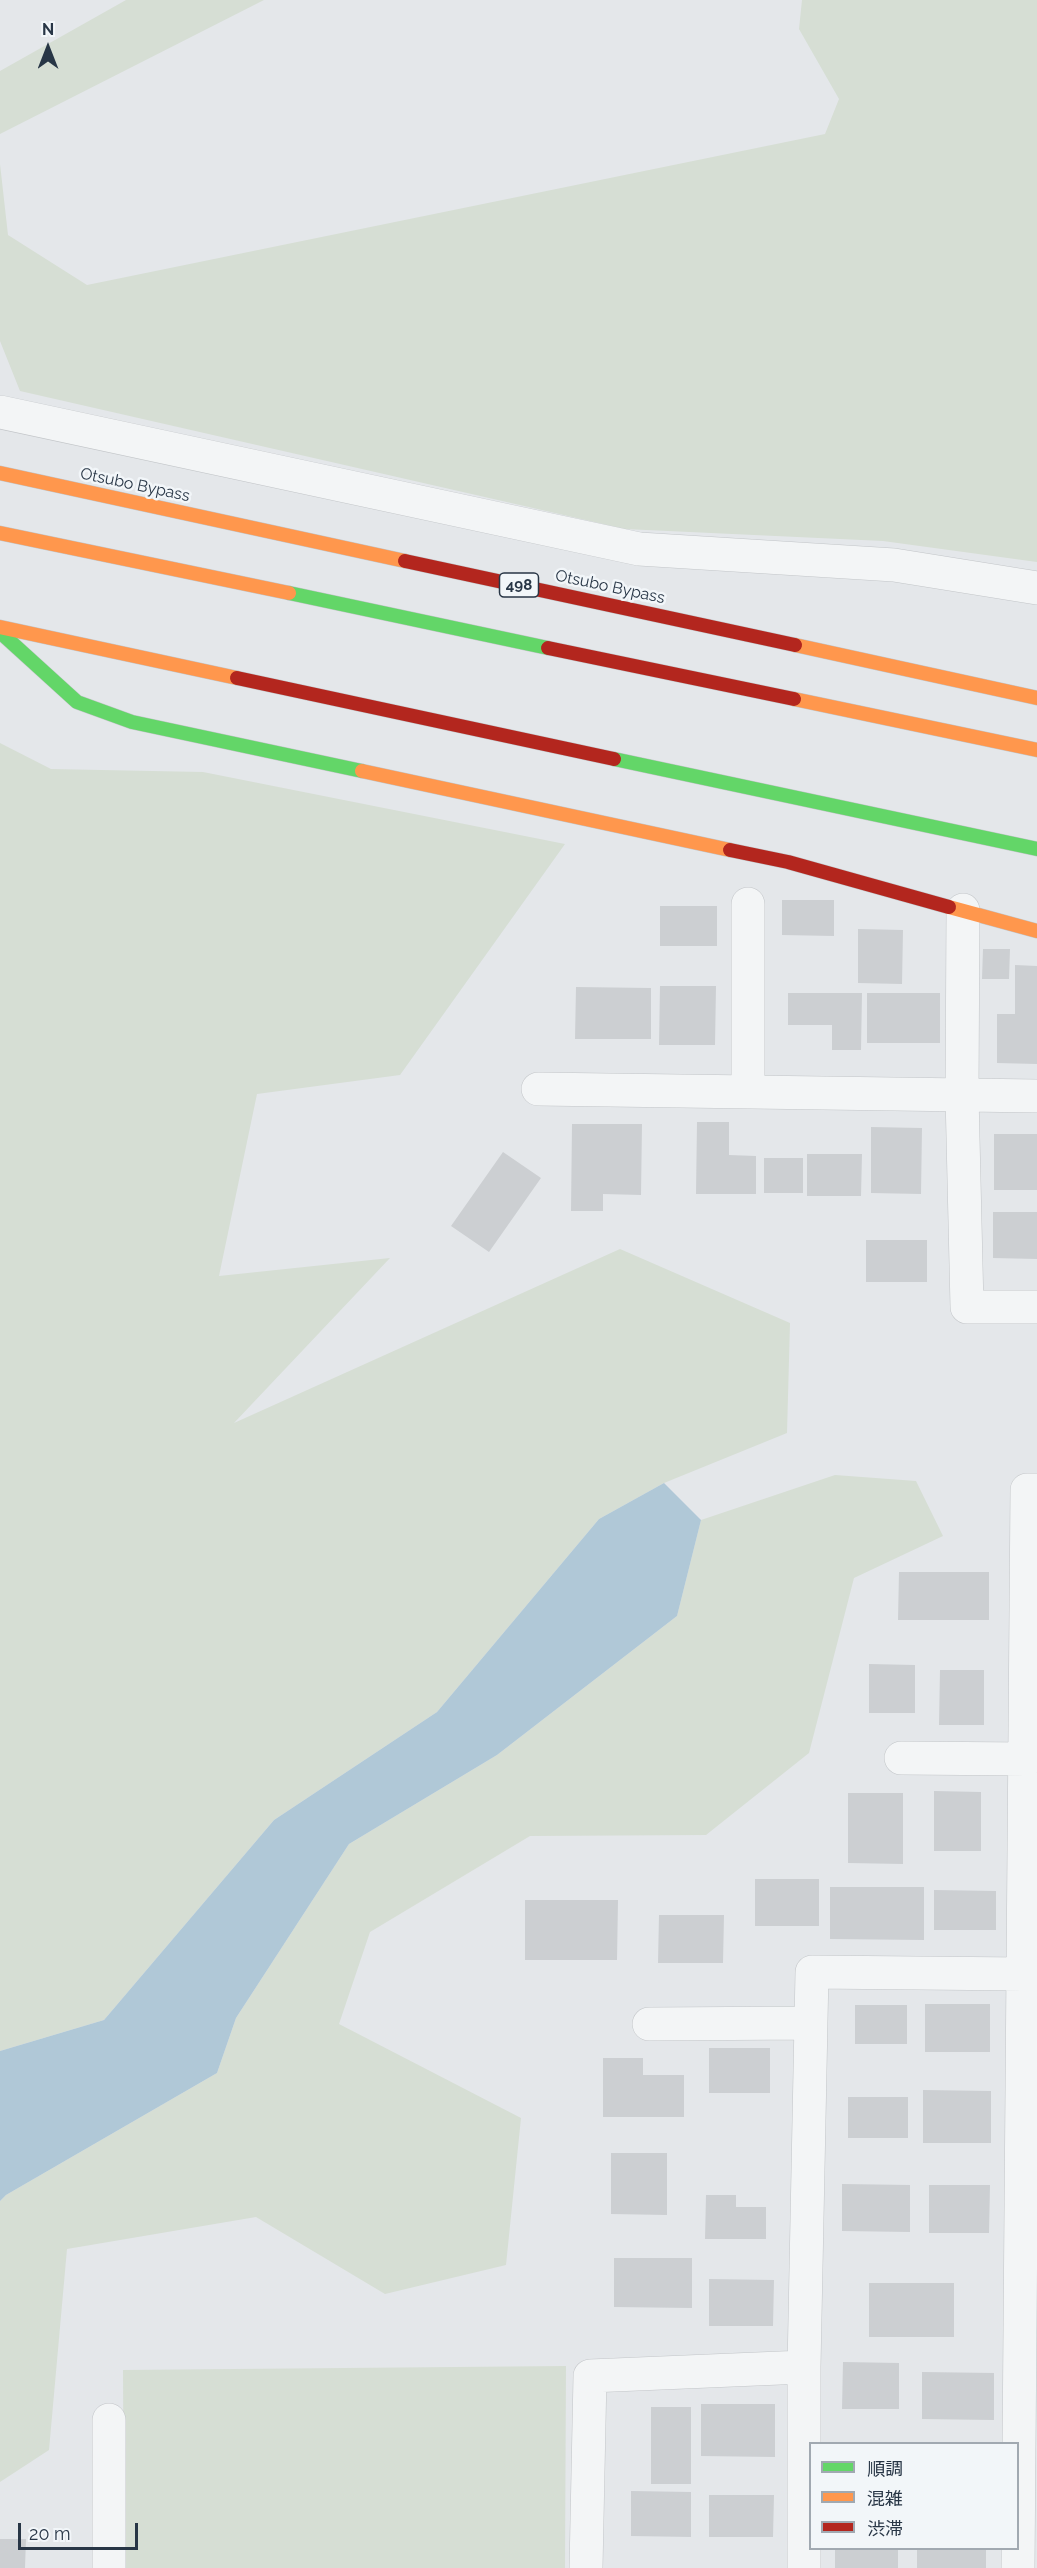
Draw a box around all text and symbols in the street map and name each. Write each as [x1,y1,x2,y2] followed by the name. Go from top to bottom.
[18,18,78,78] north arrow
[42,20,54,39] text: N
[79,464,191,506] street label: Otsubo Bypass
[554,566,666,608] street label: Otsubo Bypass
[500,573,538,597] road number: 498
[809,2442,1019,2550] legend
[867,2458,903,2479] text: 順調
[867,2488,903,2509] text: 混雑
[21,2511,141,2549] scale bar
[867,2518,903,2539] text: 渋滞
[29,2523,71,2544] text: 20 m

